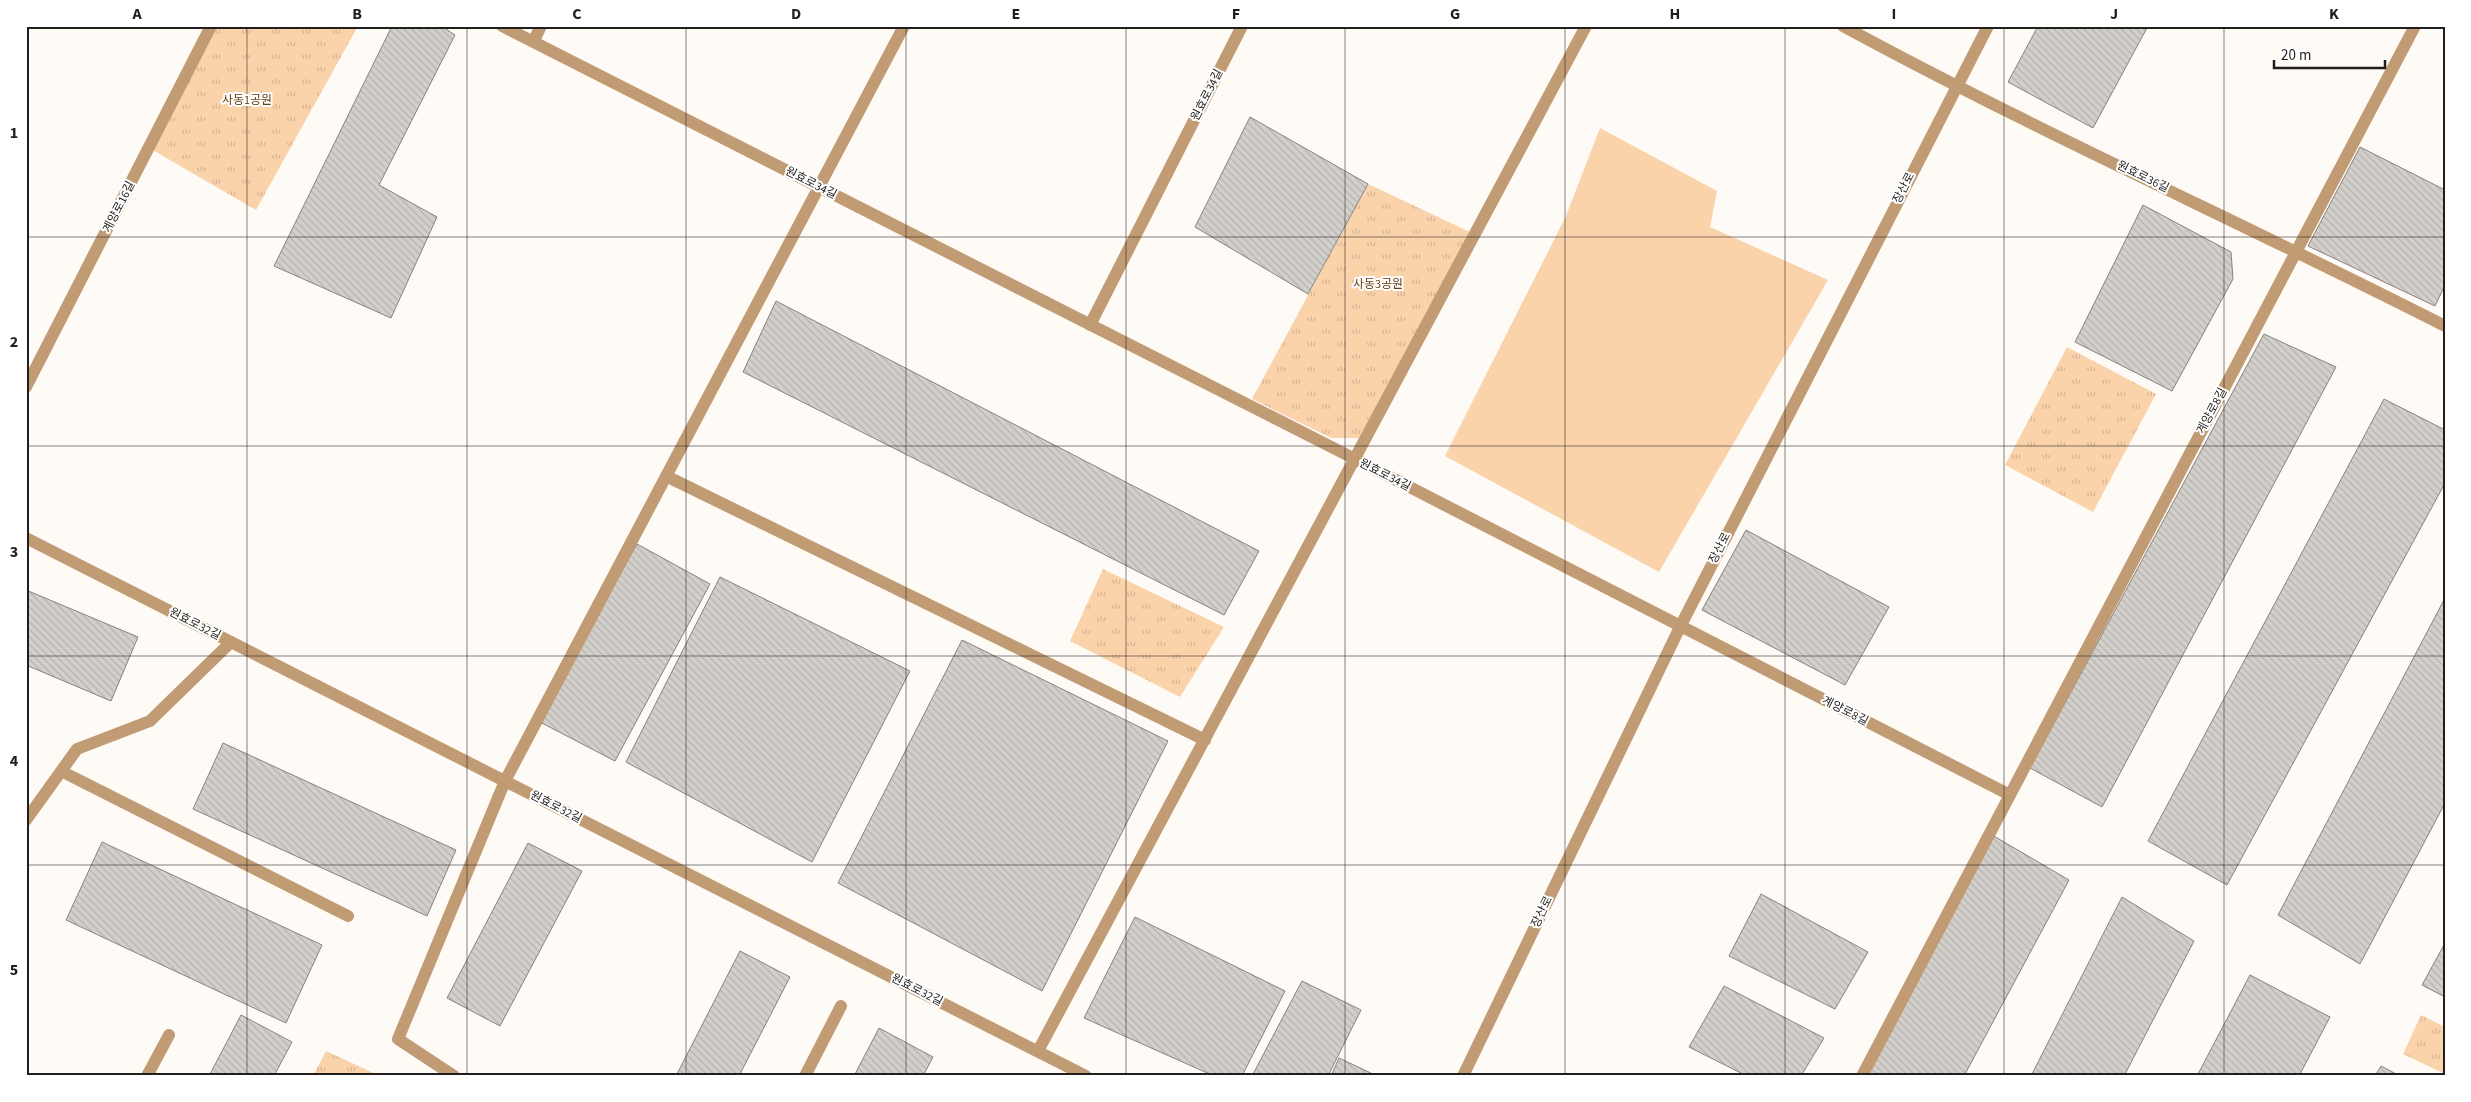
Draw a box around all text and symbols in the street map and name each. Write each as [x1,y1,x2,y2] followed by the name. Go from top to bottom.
[131,3,142,25] text: A
[352,3,362,25] text: B
[572,3,582,25] text: C
[791,3,801,25] text: D
[1012,3,1020,25] text: E
[1232,3,1240,25] text: F
[1450,3,1460,25] text: G
[1670,3,1680,25] text: H
[1892,3,1896,25] text: I
[2110,3,2118,25] text: J
[2329,3,2339,25] text: K
[2274,38,2385,70] scale bar
[2281,45,2311,66] text: 20 m
[1187,66,1227,124] street label: 원효로34길
[222,92,272,109] park label: 사동1공원
[10,122,18,144] text: 1
[2114,157,2172,197] street label: 원효로36길
[782,163,840,203] street label: 원효로34길
[1889,169,1919,207] street label: 장산로
[99,178,139,236] street label: 계양로16길
[1353,276,1403,293] park label: 사동3공원
[10,331,18,353] text: 2
[2193,385,2231,437] street label: 계양로8길
[1356,455,1414,495] street label: 원효로34길
[1705,529,1735,567] street label: 장산로
[10,541,18,563] text: 3
[166,604,224,644] street label: 원효로32길
[1819,692,1871,730] street label: 계양로8길
[10,750,19,772] text: 4
[527,787,585,827] street label: 원효로32길
[1527,893,1557,931] street label: 장산로
[10,959,18,981] text: 5
[888,970,946,1010] street label: 원효로32길

